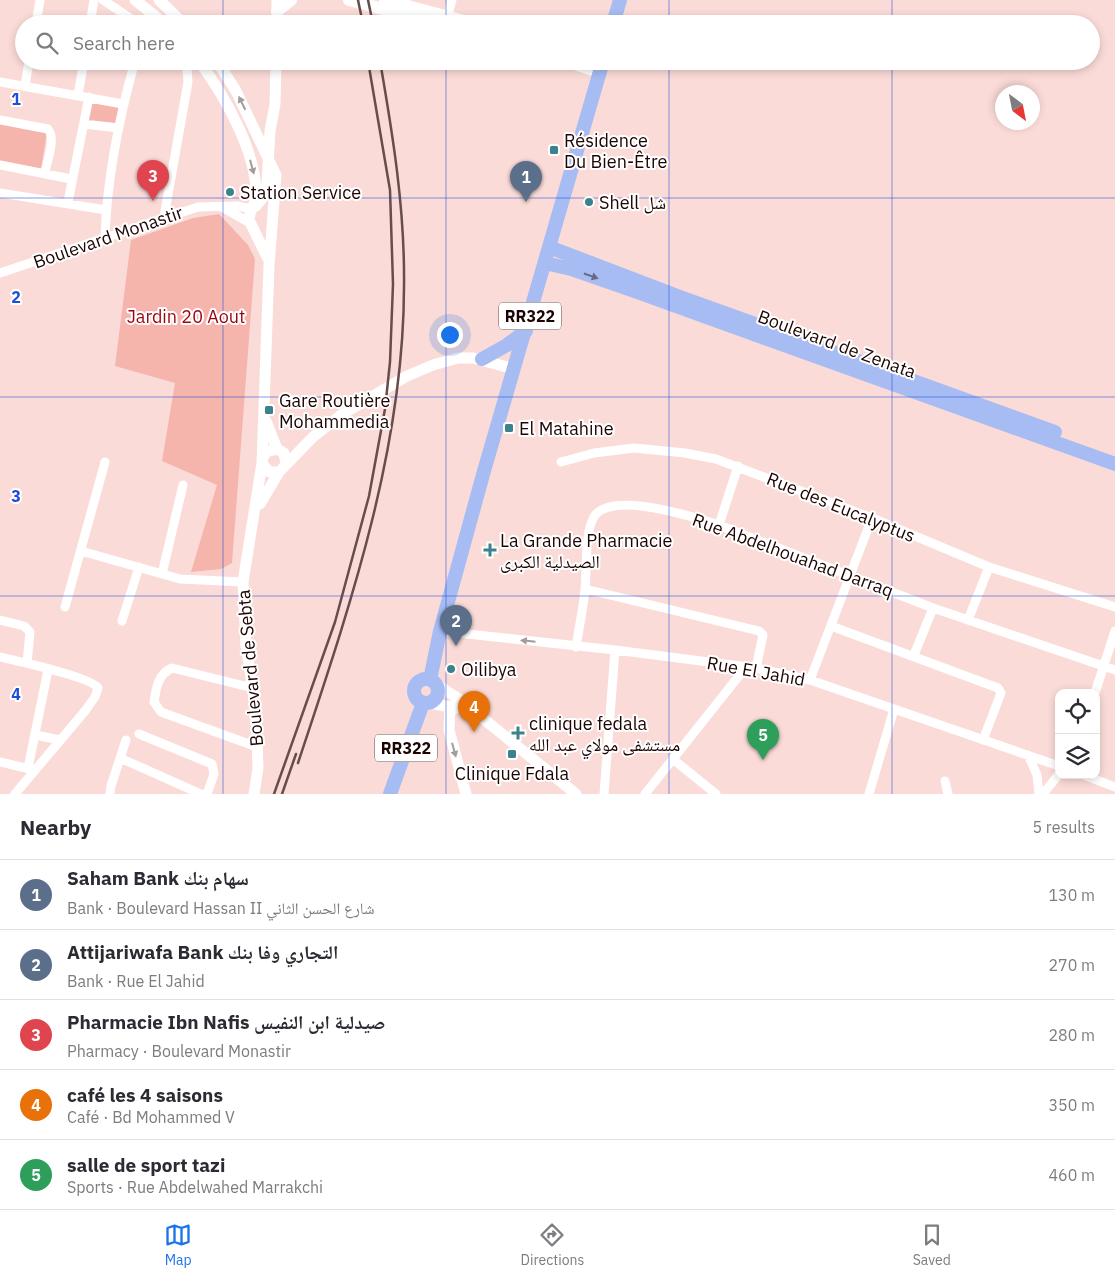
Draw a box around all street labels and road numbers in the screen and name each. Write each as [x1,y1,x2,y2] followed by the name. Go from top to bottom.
[30,200,186,273] street label: Boulevard Monastir
[499,302,561,330] road number: RR322
[755,305,920,383] street label: Boulevard de Zenata
[763,467,919,547] street label: Rue des Eucalyptus
[689,508,897,602] street label: Rue Abdelhouahad Darraq
[232,588,268,747] street label: Boulevard de Sebta
[705,651,807,691] street label: Rue El Jahid
[375,734,437,761] road number: RR322

